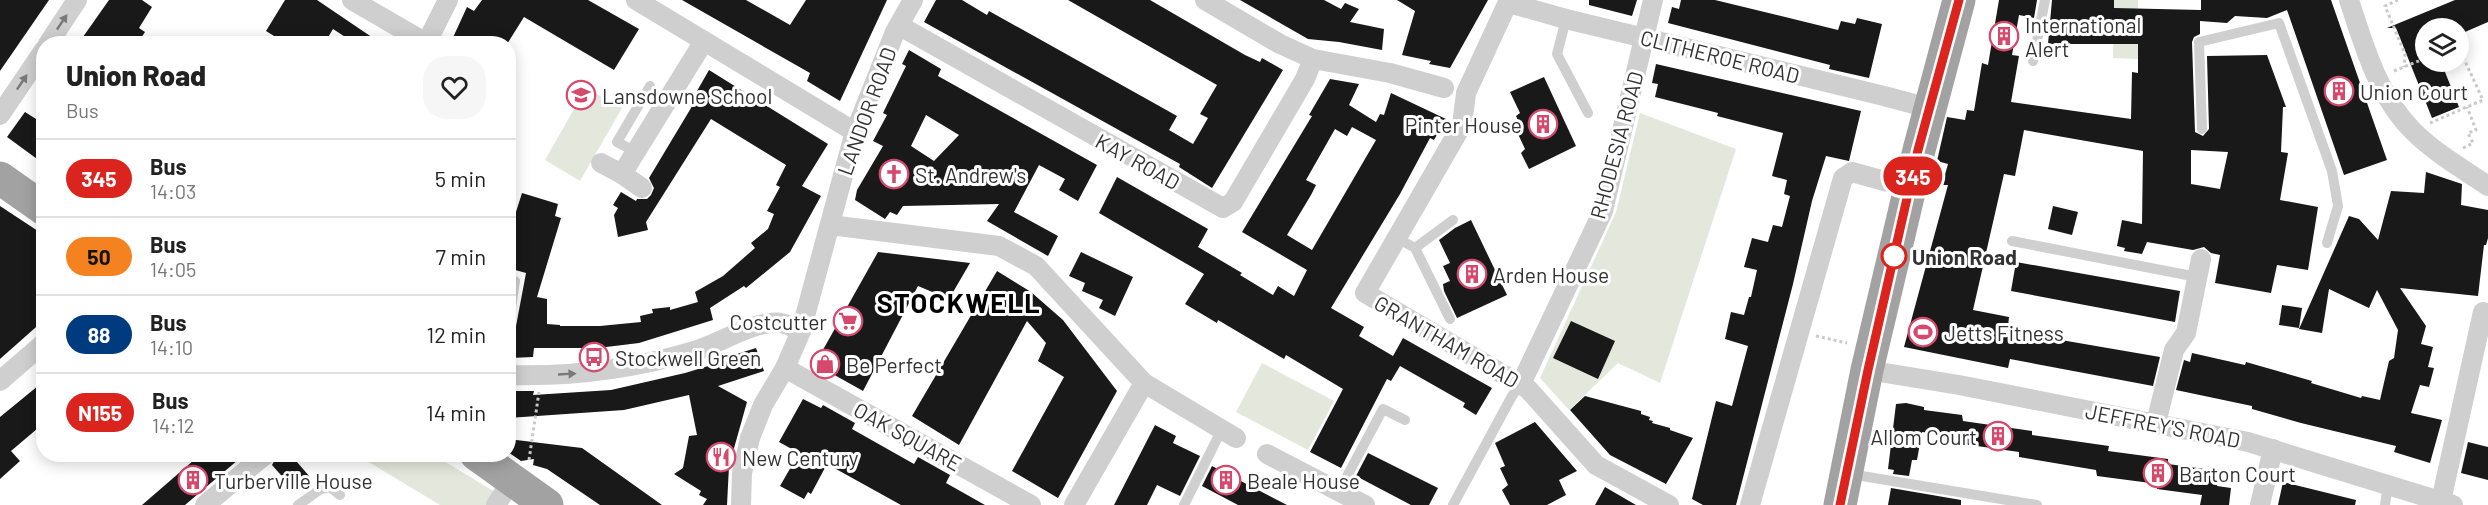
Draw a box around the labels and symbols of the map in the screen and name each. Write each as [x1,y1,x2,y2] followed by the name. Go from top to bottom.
[2025,12,2141,61] place label: International Alert
[57,13,68,30] one-way arrow
[1988,20,2020,52] building icon: International Alert
[1638,24,1802,88] street label: CLITHEROE ROAD
[831,44,901,178] street label: LANDOR ROAD
[1584,69,1648,221] street label: RHODESIA ROAD
[16,75,28,91] one-way arrow
[2323,75,2355,107] building icon: Union Court
[565,79,597,111] school or university icon: Lansdowne School
[2360,79,2468,104] place label: Union Court
[602,83,772,108] place label: Lansdowne School
[1527,108,1559,140] building icon: Pinter House
[1405,112,1522,137] place label: Pinter House
[1092,128,1184,194] street label: KAY ROAD
[1878,156,1948,195] line badge: 345
[878,158,910,190] church icon: St. Andrew's
[915,162,1026,187] place label: St. Andrew's
[1881,243,1907,269] marker: Union Road
[1912,244,2017,269] place label: Union Road
[1456,258,1488,290] building icon: Arden House
[1493,262,1609,287] place label: Arden House
[877,286,1041,318] district label: STOCKWELL
[1370,289,1524,393] street label: GRANTHAM ROAD
[832,305,864,337] supermarket icon: Costcutter
[729,309,827,334] place label: Costcutter
[1907,316,1939,348] sports icon: Jetts Fitness
[1944,320,2064,345] place label: Jetts Fitness
[578,341,610,373] bus stop icon: Stockwell Green
[615,345,761,370] place label: Stockwell Green
[809,348,841,380] shop icon: Be Perfect
[846,352,942,377] place label: Be Perfect
[557,370,576,379] one-way arrow
[850,396,966,476] street label: OAK SQUARE
[2084,398,2242,452] street label: JEFFREY'S ROAD
[1982,420,2014,452] building icon: Allom Court
[1871,424,1977,449] place label: Allom Court
[705,441,737,473] restaurant icon: New Century
[742,445,859,470] place label: New Century
[2142,457,2174,489] building icon: Barton Court
[2179,461,2296,486] place label: Barton Court
[177,464,209,496] building icon: Turberville House
[1210,464,1242,496] building icon: Beale House
[214,468,373,493] place label: Turberville House
[1247,468,1360,493] place label: Beale House

